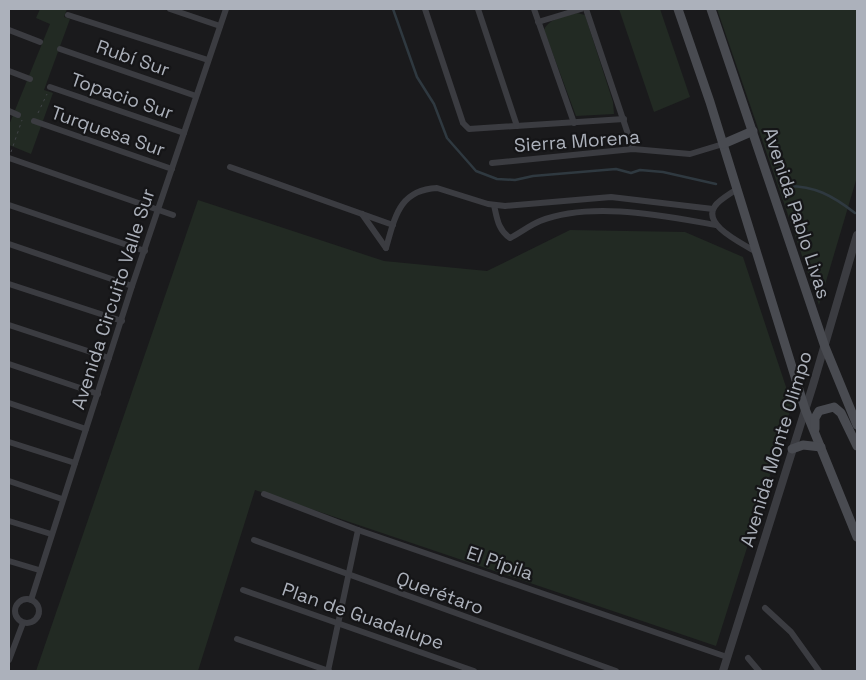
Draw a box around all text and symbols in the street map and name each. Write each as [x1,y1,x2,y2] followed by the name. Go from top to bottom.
[93,34,173,82] street label: Rubí Sur
[67,67,177,125] street label: Topacio Sur
[47,100,169,162] street label: Turquesa Sur
[513,124,641,158] street label: Sierra Morena
[758,124,836,302] street label: Avenida Pablo Livas
[65,185,161,413] street label: Avenida Circuito Valle Sur
[734,348,818,550] street label: Avenida Monte Olimpo
[463,540,537,586] street label: El Pípila
[393,566,487,620] street label: Querétaro
[279,577,447,655] street label: Plan de Guadalupe

